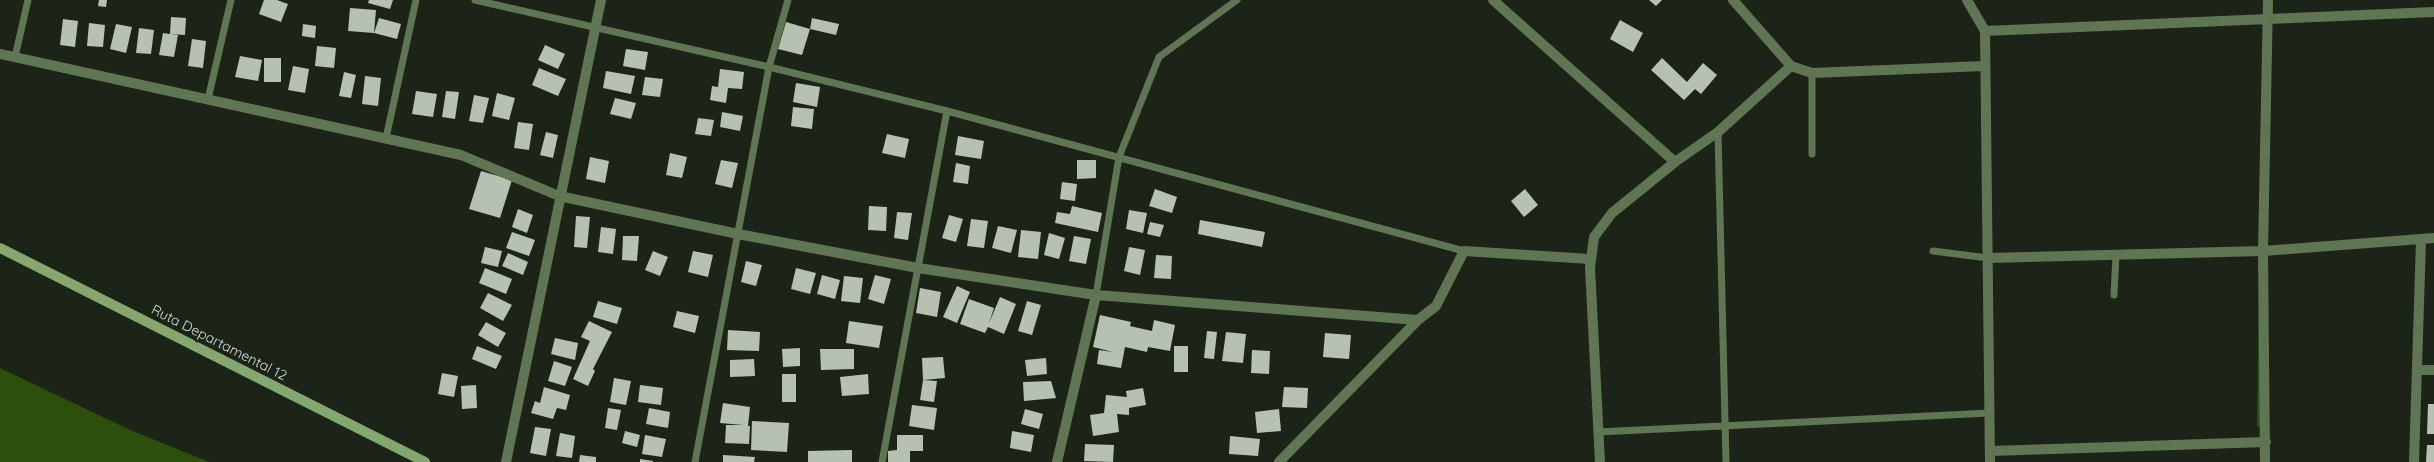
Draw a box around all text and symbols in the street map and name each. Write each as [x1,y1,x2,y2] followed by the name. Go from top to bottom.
[148,301,290,385] street label: Ruta Departamental 12

